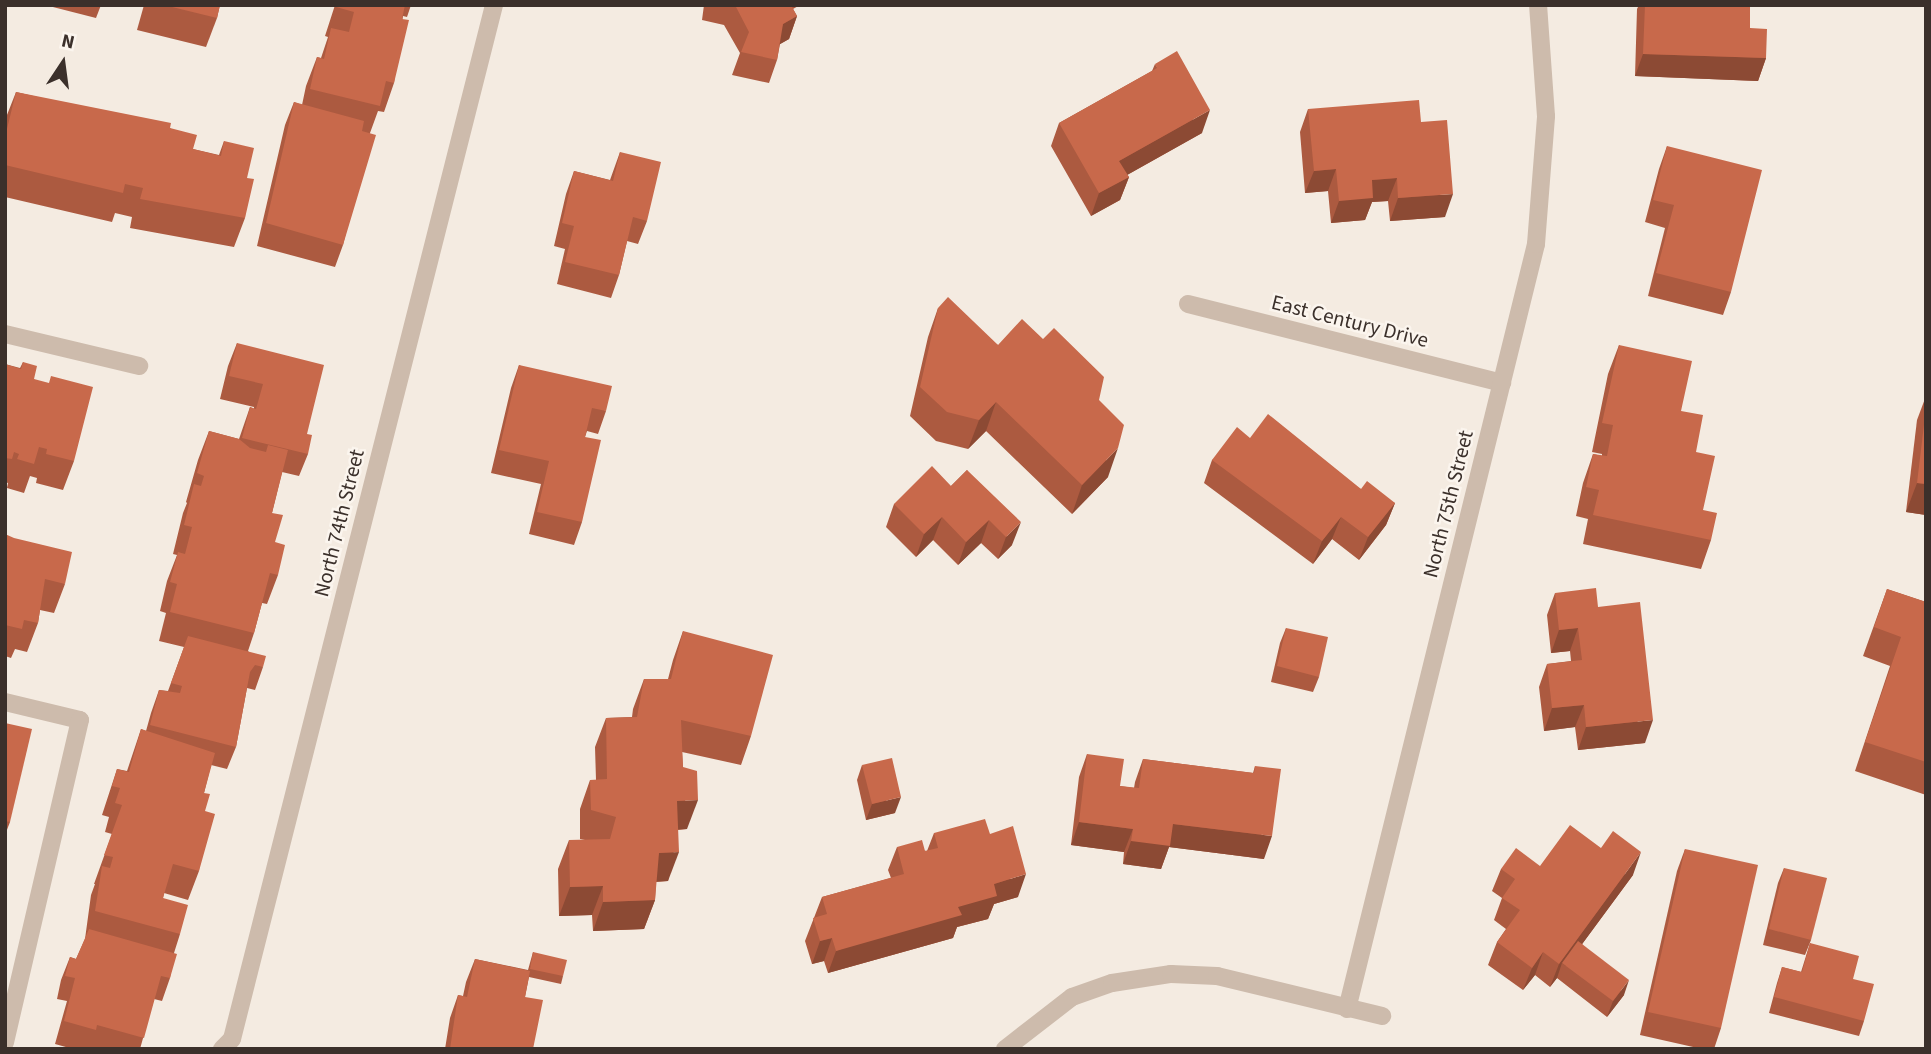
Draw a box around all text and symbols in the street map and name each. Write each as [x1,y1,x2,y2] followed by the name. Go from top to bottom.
[59,27,77,57] text: N
[28,28,98,98] north arrow
[1269,289,1431,353] street label: East Century Drive
[1417,428,1479,580] street label: North 75th Street
[308,447,370,599] street label: North 74th Street

